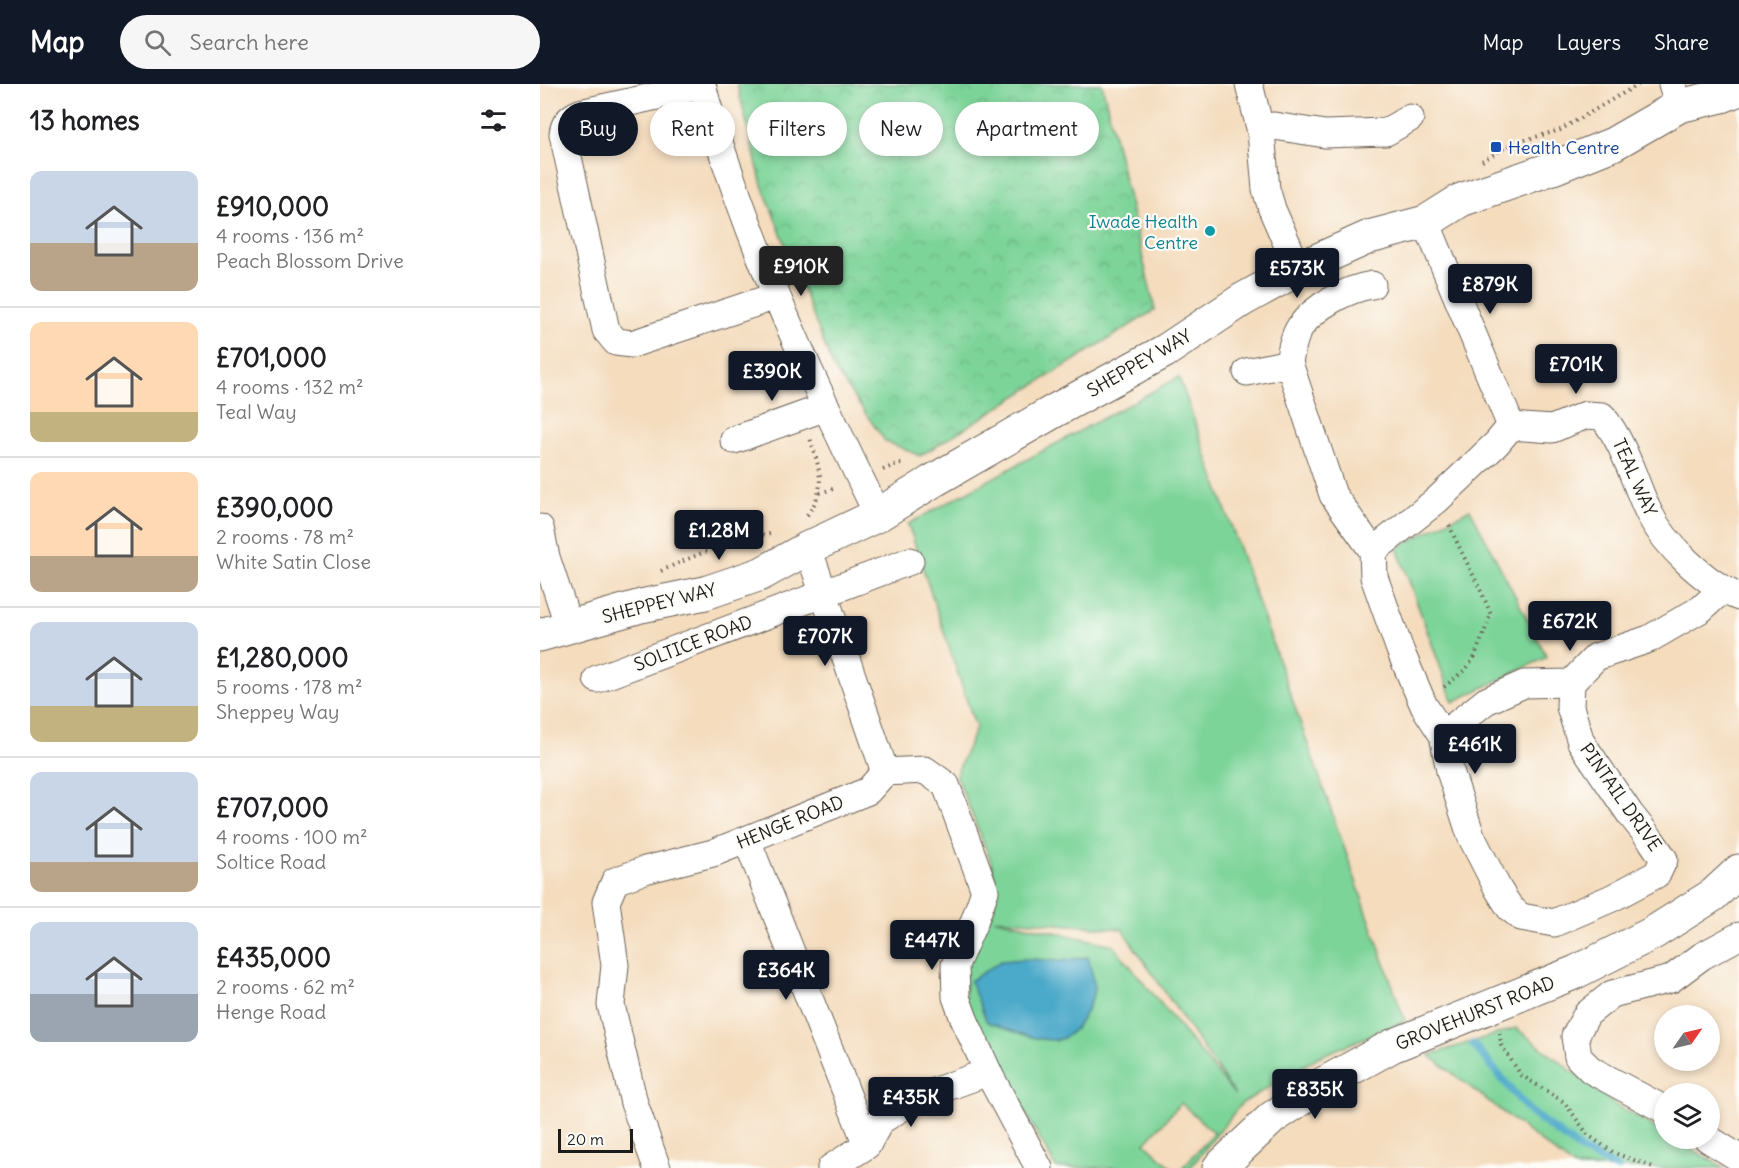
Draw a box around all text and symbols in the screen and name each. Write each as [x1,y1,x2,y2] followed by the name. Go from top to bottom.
[120,15,540,69] search box
[30,24,84,60] text: Map
[141,26,174,59] icon: search
[189,28,309,56] text: Search here
[1483,29,1523,56] text: Map
[1556,29,1621,56] text: Layers
[1654,29,1709,56] text: Share
[558,102,638,156] chip: Buy
[650,102,735,156] chip: Rent
[747,102,847,156] chip: Filters
[859,102,943,156] chip: New
[955,102,1099,156] chip: Apartment
[30,104,140,137] text: 13 homes
[477,104,510,137] icon: filters
[1508,136,1619,159] place label: Health Centre
[1489,140,1503,154] marker: Health Centre
[216,190,329,223] text: £910,000
[78,195,150,267] icon: home
[1089,210,1198,254] place label: Iwade Health Centre
[216,223,364,248] text: 4 rooms · 136 m²
[1203,224,1217,238] marker: Iwade Health Centre
[759,246,843,297] pin: £910K
[216,248,404,273] text: Peach Blossom Drive
[1255,248,1339,299] pin: £573K
[773,253,829,278] text: £910K
[1269,255,1325,280] text: £573K
[1448,264,1532,315] pin: £879K
[1462,271,1518,296] text: £879K
[1083,324,1195,402] street label: SHEPPEY WAY
[216,341,327,374] text: £701,000
[1534,344,1618,395] pin: £701K
[78,346,150,418] icon: home
[730,351,814,402] pin: £390K
[1549,351,1603,376] text: £701K
[742,358,802,383] text: £390K
[216,374,363,399] text: 4 rooms · 132 m²
[216,399,297,424] text: Teal Way
[1608,435,1662,519] street label: TEAL WAY
[216,491,334,524] text: £390,000
[78,496,150,568] icon: home
[670,510,768,561] pin: £1.28M
[688,517,750,542] text: £1.28M
[216,524,354,549] text: 2 rooms · 78 m²
[216,549,371,574] text: White Satin Close
[600,578,718,628] street label: SHEPPEY WAY
[1528,601,1612,652] pin: £672K
[1542,608,1598,633] text: £672K
[630,610,756,676] street label: SOLTICE ROAD
[783,616,867,667] pin: £707K
[797,623,853,648] text: £707K
[216,641,349,674] text: £1,280,000
[78,646,150,718] icon: home
[216,674,362,699] text: 5 rooms · 178 m²
[216,699,339,724] text: Sheppey Way
[1433,724,1517,775] pin: £461K
[1448,731,1502,756] text: £461K
[1575,738,1667,856] street label: PINTAIL DRIVE
[733,790,847,854] street label: HENGE ROAD
[216,791,329,824] text: £707,000
[78,796,150,868] icon: home
[216,824,367,849] text: 4 rooms · 100 m²
[216,849,326,874] text: Soltice Road
[890,920,974,971] pin: £447K
[904,927,960,952] text: £447K
[216,941,331,974] text: £435,000
[78,946,150,1018] icon: home
[744,950,828,1001] pin: £364K
[757,957,815,982] text: £364K
[1392,971,1558,1055] street label: GROVEHURST ROAD
[216,974,355,999] text: 2 rooms · 62 m²
[216,999,326,1024] text: Henge Road
[1654,1005,1720,1071] north arrow
[1654,1005,1720,1149] map controls
[1273,1069,1357,1120] pin: £835K
[1286,1076,1344,1101] text: £835K
[869,1077,953,1128] pin: £435K
[1654,1083,1720,1149] button: layers
[882,1084,940,1109] text: £435K
[558,1126,633,1154] scale bar
[567,1129,604,1149] text: 20 m

